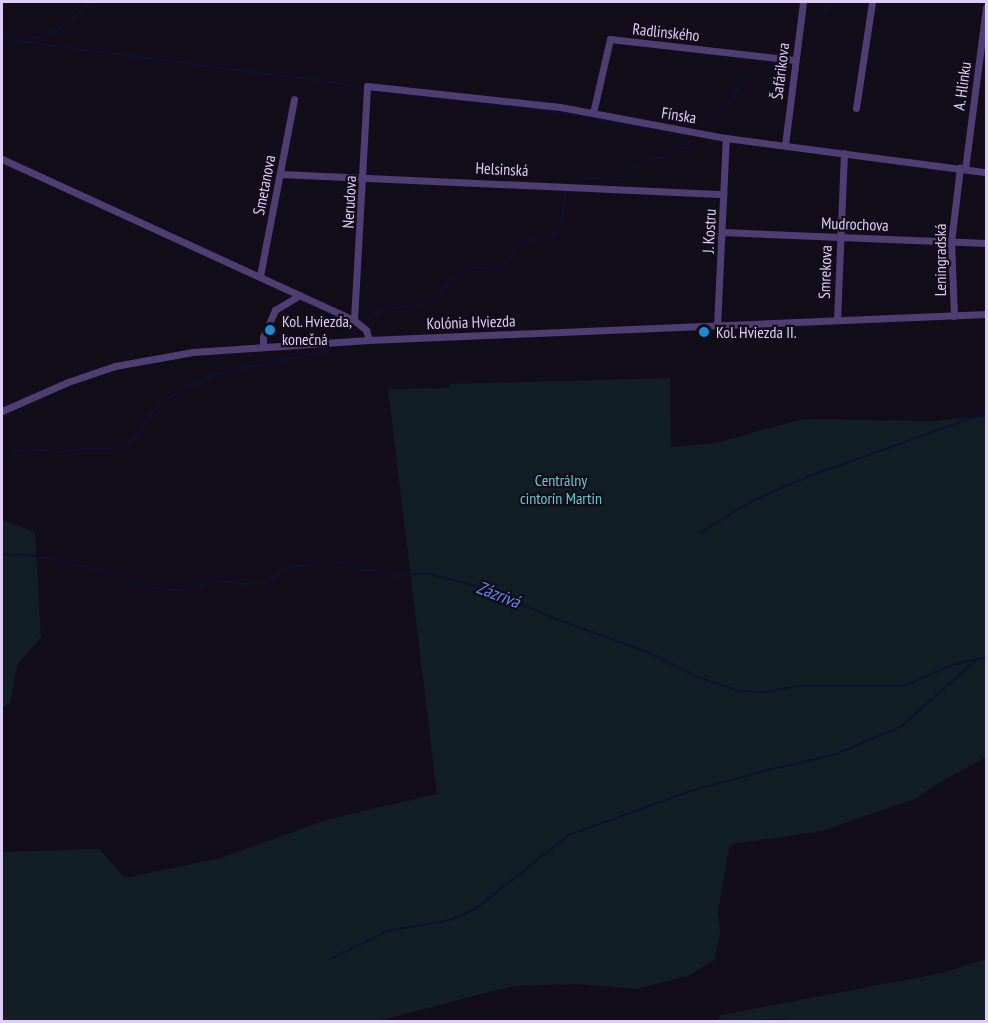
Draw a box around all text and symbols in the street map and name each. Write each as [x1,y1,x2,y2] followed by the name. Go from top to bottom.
[632,19,700,45] street label: Radlinského
[767,42,793,100] street label: Šafárikova
[949,60,975,112] street label: A. Hlinku
[660,103,698,127] street label: Fínska
[249,153,279,217] street label: Smetanova
[475,158,529,180] street label: Helsinská
[338,175,360,229] street label: Nerudova
[698,208,720,254] street label: J. Kostru
[821,213,889,235] street label: Mudrochova
[930,224,950,296] street label: Leningradská
[814,245,836,299] street label: Smrekova
[282,311,353,349] place label: Kol. Hviezda, konečná
[426,311,516,333] street label: Kolónia Hviezda
[716,322,798,342] place label: Kol. Hviezda II.
[263,323,277,337] marker: Kol. Hviezda, konečná
[697,325,711,339] marker: Kol. Hviezda II.
[520,470,602,508] park label: Centrálny cintorín Martin
[473,577,523,613] water label: Zázrivá

